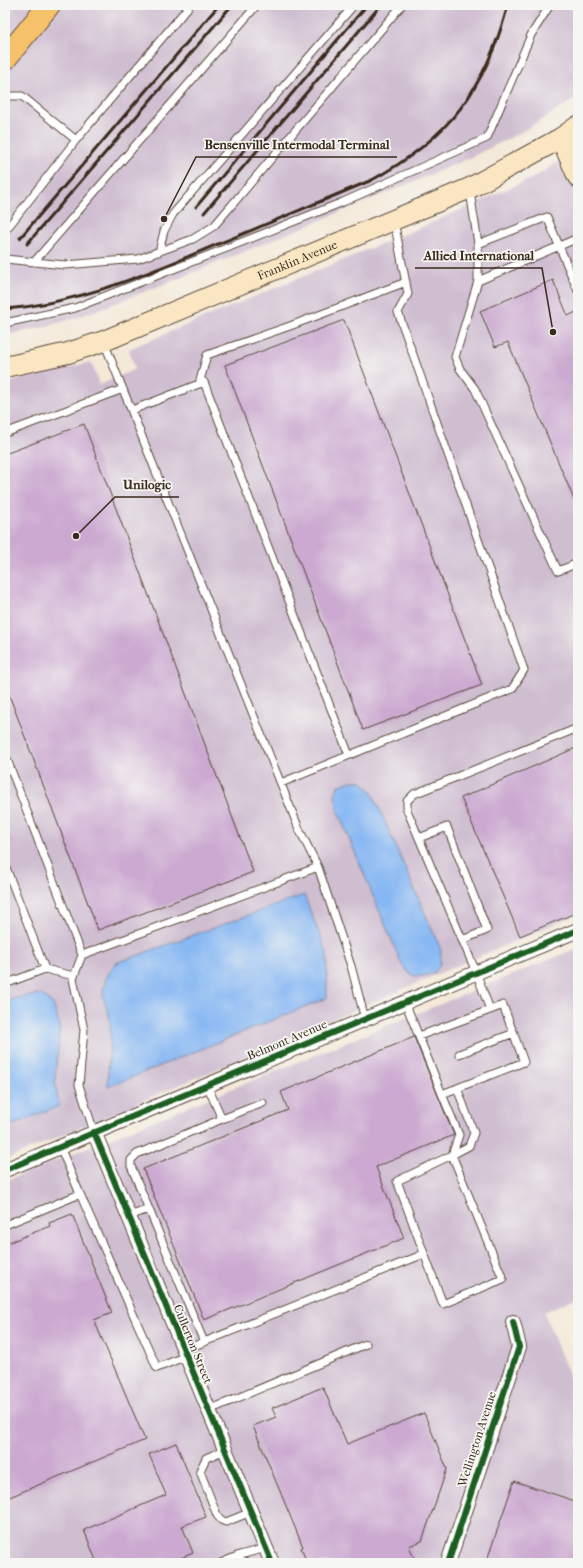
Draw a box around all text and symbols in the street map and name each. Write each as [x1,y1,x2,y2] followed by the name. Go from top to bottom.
[196,132,397,157] callout: Bensenville Intermodal Terminal
[204,137,390,152] text: Bensenville Intermodal Terminal
[255,237,339,283] street label: Franklin Avenue
[415,243,542,268] callout: Allied International
[423,248,535,263] text: Allied International
[115,472,179,497] callout: Unilogic
[122,477,171,493] text: Unilogic
[245,1017,329,1063] street label: Belmont Avenue
[171,1302,215,1386] street label: Cullerton Street
[455,1390,499,1489] street label: Wellington Avenue

